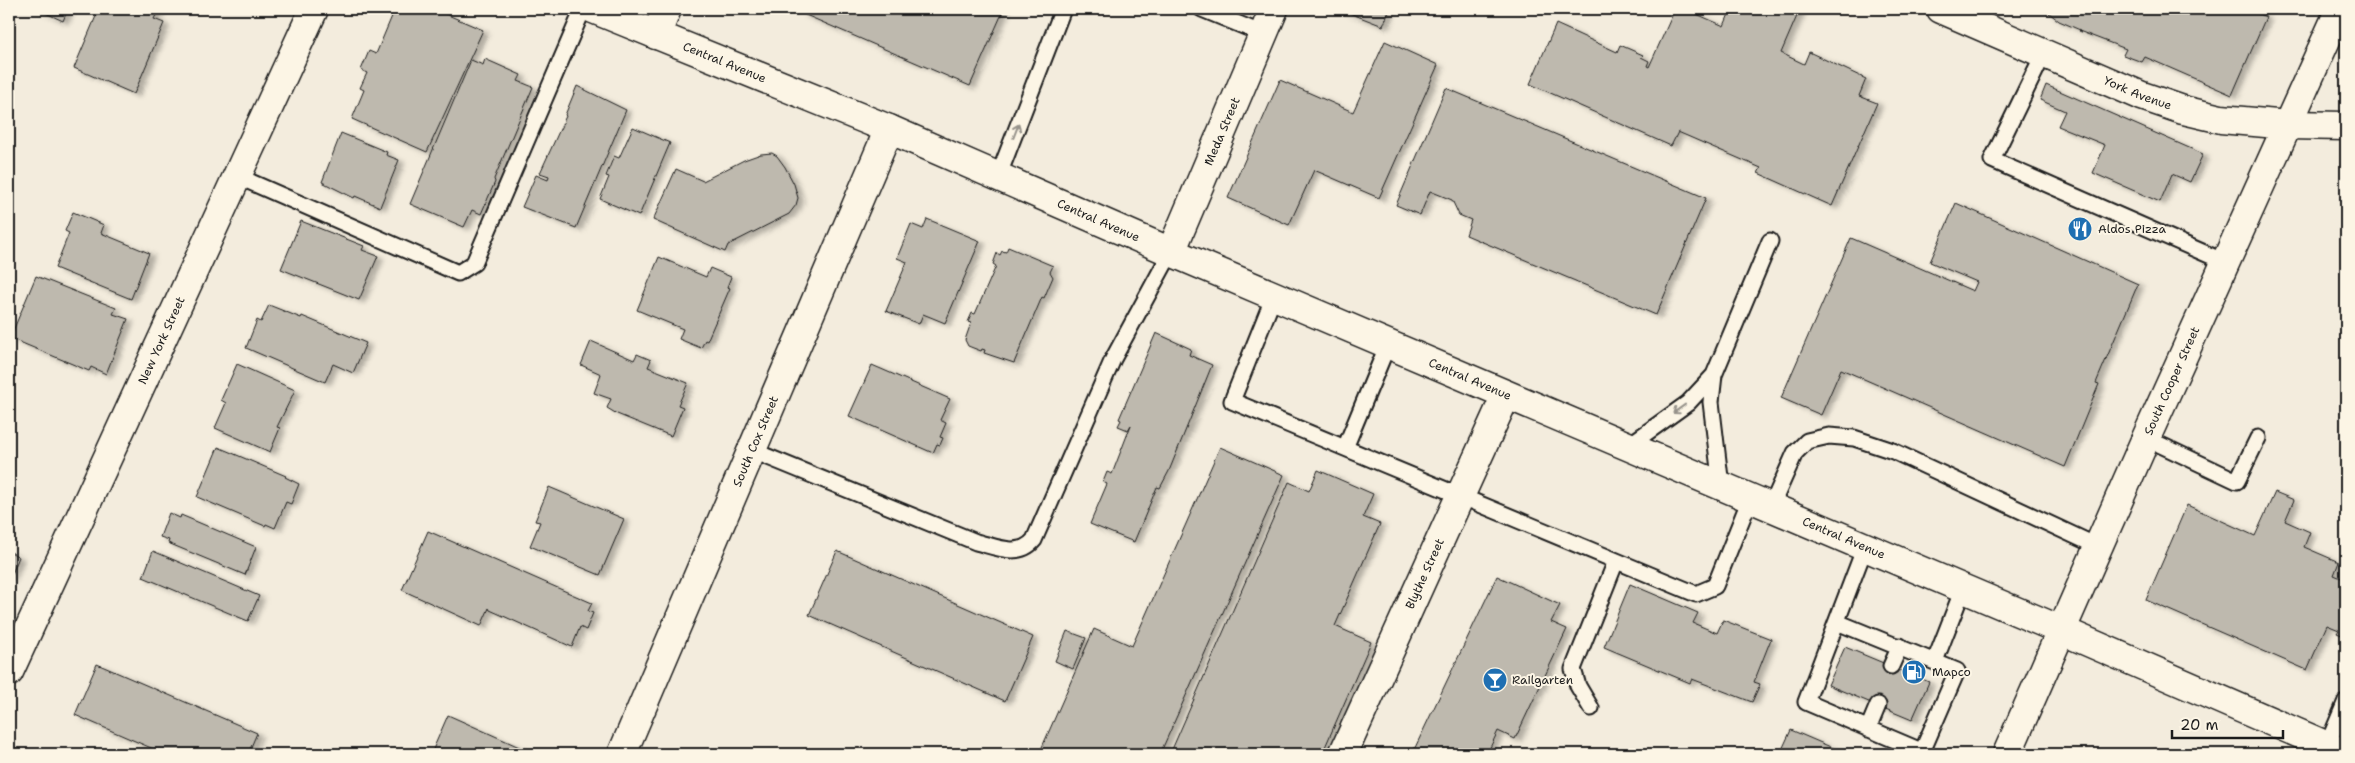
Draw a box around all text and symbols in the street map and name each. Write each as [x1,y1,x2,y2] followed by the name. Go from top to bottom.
[681,38,769,86] street label: Central Avenue
[2101,72,2174,114] street label: York Avenue
[1201,95,1244,168] street label: Meda Street
[1012,124,1021,140] one-way arrow
[1055,195,1143,246] street label: Central Avenue
[2067,216,2093,242] restaurant icon: Aldos Pizza
[2098,221,2166,237] place label: Aldos Pizza
[134,294,189,387] street label: New York Street
[2140,324,2203,438] street label: South Cooper Street
[1426,354,1514,404] street label: Central Avenue
[729,393,782,489] street label: South Cox Street
[1673,404,1687,414] one-way arrow
[1800,513,1888,563] street label: Central Avenue
[1402,536,1448,612] street label: Blythe Street
[1901,659,1927,685] fuel station icon: Mapco
[1932,664,1971,680] place label: Mapco
[1482,667,1508,693] bar icon: Railgarten
[1512,672,1573,688] place label: Railgarten
[2172,708,2284,740] scale bar
[2180,715,2219,735] text: 20 m

